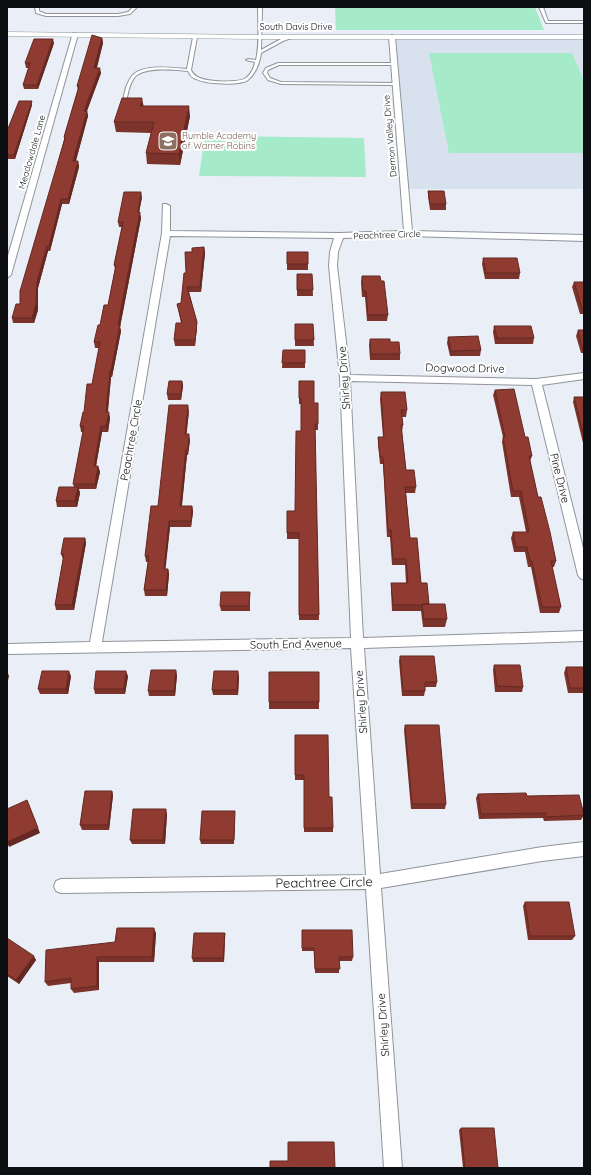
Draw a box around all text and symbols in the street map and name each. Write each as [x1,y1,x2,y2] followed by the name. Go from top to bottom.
[259,21,333,32] street label: South Davis Drive
[380,94,399,178] street label: Demon Valley Drive
[16,114,47,190] street label: Meadowdale Lane
[157,130,179,152] school or university icon: Rumble Academy of Warner Robins
[182,130,256,151] place label: Rumble Academy of Warner Robins
[353,228,421,241] street label: Peachtree Circle
[335,346,353,410] street label: Shirley Drive
[425,360,505,376] street label: Dogwood Drive
[117,398,145,482] street label: Peachtree Circle
[547,452,573,504] street label: Pine Drive
[250,636,342,652] street label: South End Avenue
[352,670,370,734] street label: Shirley Drive
[275,873,373,891] street label: Peachtree Circle
[374,993,392,1057] street label: Shirley Drive

